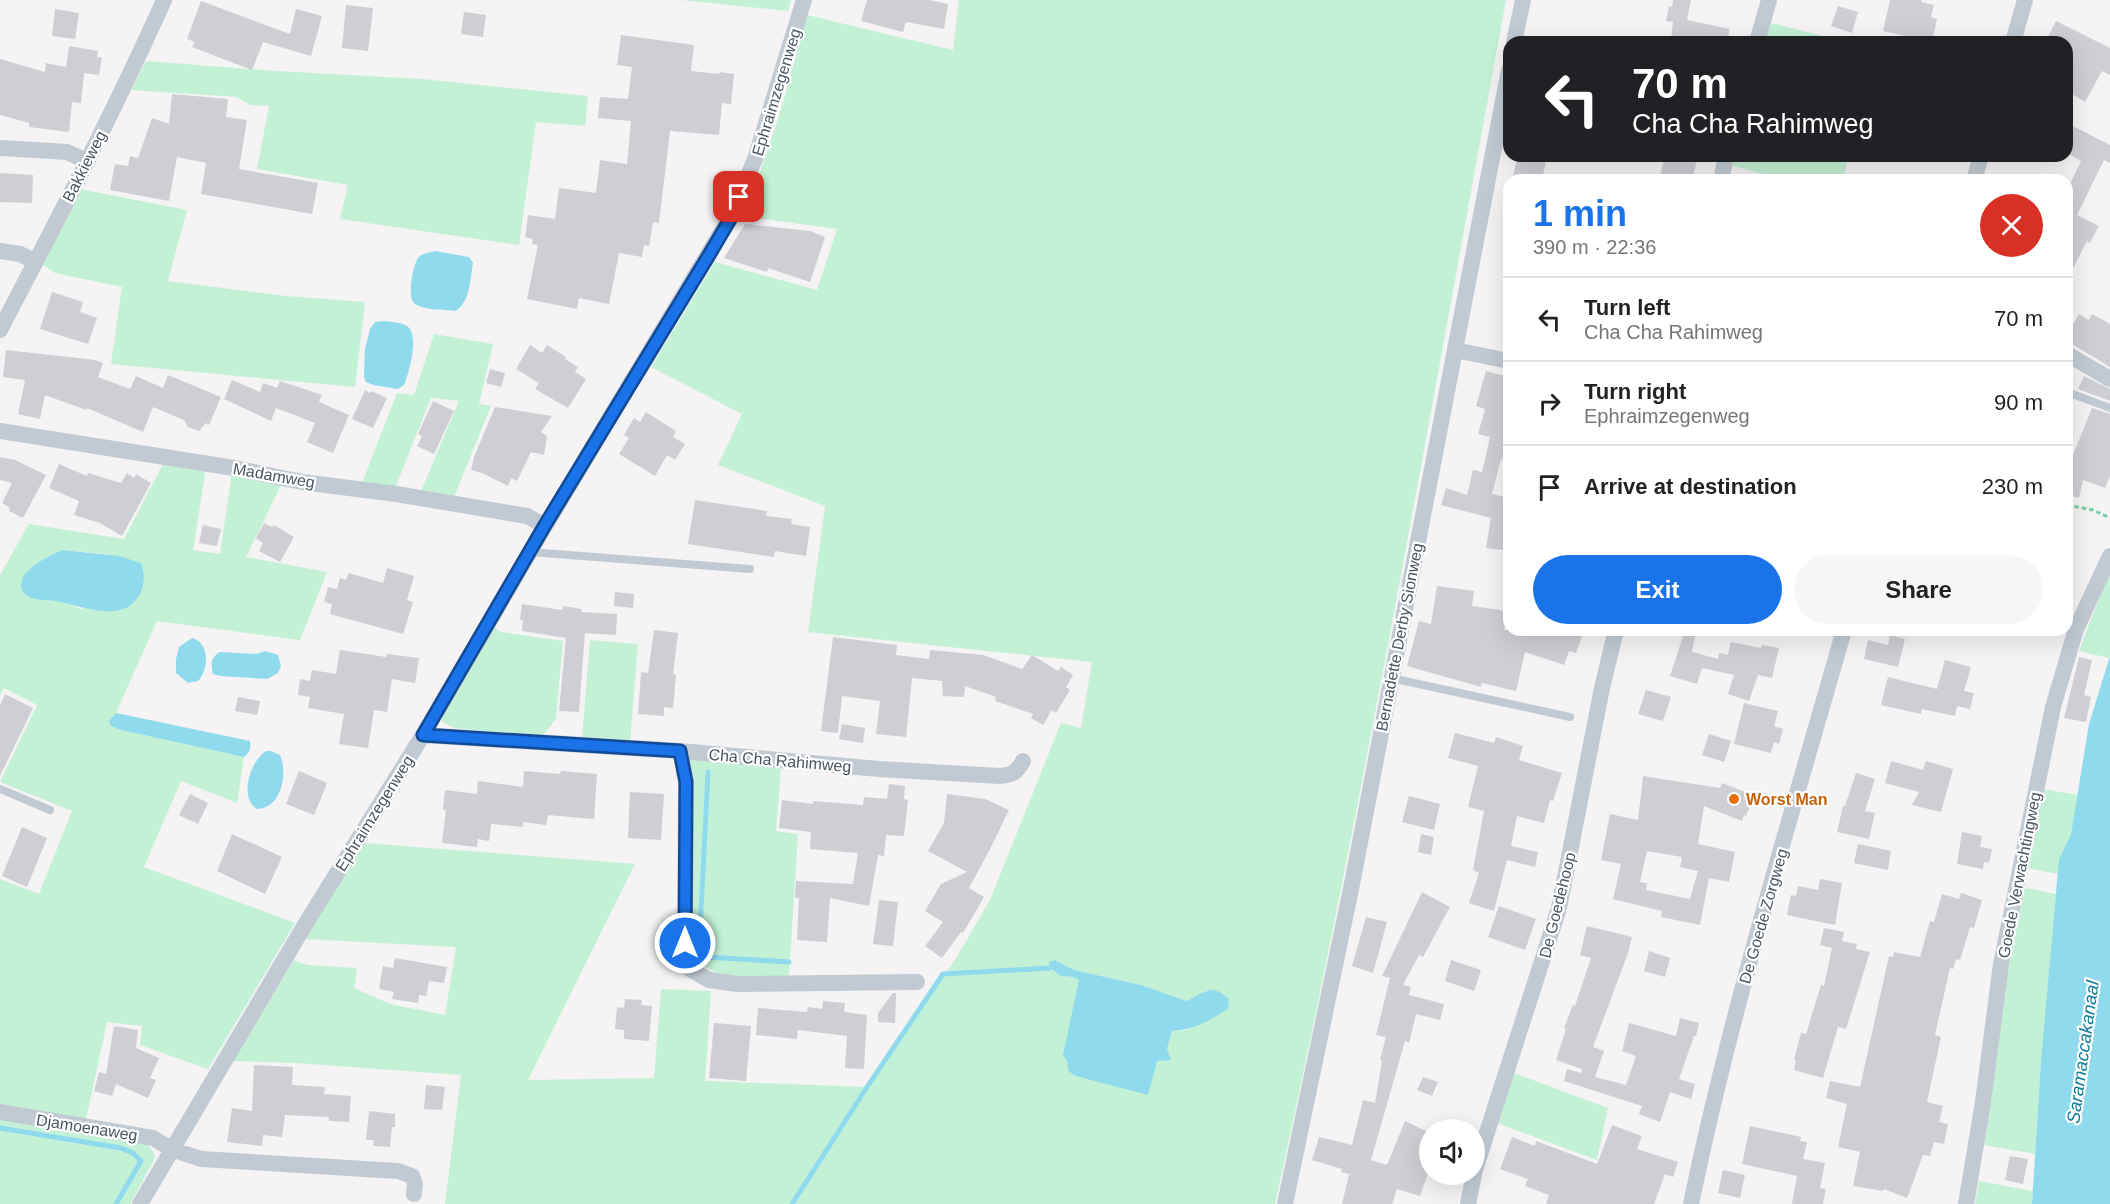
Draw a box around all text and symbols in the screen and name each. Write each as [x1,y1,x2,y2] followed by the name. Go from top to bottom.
[749,26,804,158] street label: Ephraimzegenweg
[1533,60,1611,138] icon: left
[1632,60,1728,107] text: 70 m
[1632,109,1874,139] text: Cha Cha Rahimweg
[59,128,110,205] street label: Bakkieweg
[713,171,764,222] pin
[722,180,755,213] icon: arrive
[1533,193,1627,234] text: 1 min
[1980,194,2043,257] button: close
[1533,236,1656,258] text: 390 m · 22:36
[1584,295,1670,320] text: Turn left
[1533,303,1566,336] icon: left
[1994,306,2043,331] text: 70 m
[1584,321,1763,343] text: Cha Cha Rahimweg
[1584,379,1686,404] text: Turn right
[1533,387,1566,420] icon: right
[1994,390,2043,415] text: 90 m
[1584,405,1750,427] text: Ephraimzegenweg
[232,460,316,491] street label: Madamweg
[1533,471,1566,504] icon: arrive
[1584,474,1797,499] text: Arrive at destination
[1982,474,2043,499] text: 230 m
[1373,542,1426,733] street label: Bernadette Derby Sionweg
[1533,555,1782,624] button: Exit
[1794,555,2043,624] button: Share
[708,746,852,775] street label: Cha Cha Rahimweg
[332,753,417,874] street label: Ephraimzegenweg
[1746,791,1827,808] place label: Worst Man
[1995,791,2044,960] street label: Goede Verwachtingweg
[1727,792,1741,806] marker: Worst Man
[1736,847,1791,986] street label: De Goede Zorgweg
[1536,850,1579,960] street label: De Goedehoop
[653,911,717,975] position arrow
[2063,978,2103,1125] water label: Saramaccakanaal
[35,1111,139,1144] street label: Djamoenaweg
[1419,1119,1485,1185] map controls
[1419,1119,1485,1185] button: sound

